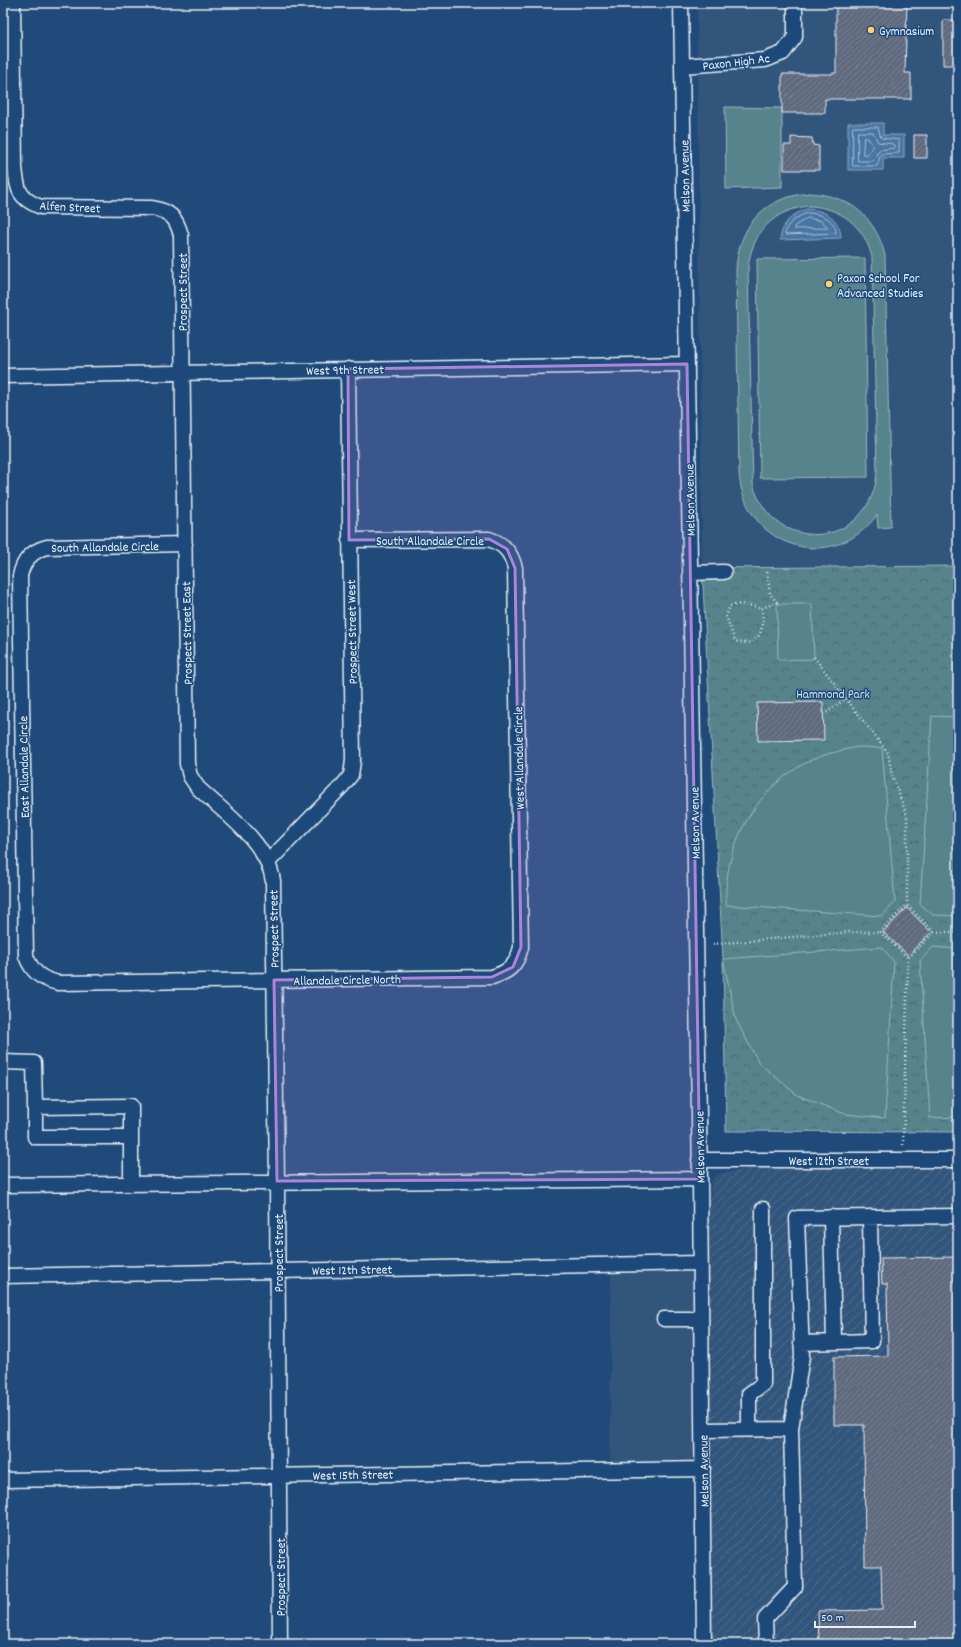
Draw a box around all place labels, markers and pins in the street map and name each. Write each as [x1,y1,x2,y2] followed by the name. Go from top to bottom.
[879,23,934,42] place label: Gymnasium
[866,25,876,35] marker: Gymnasium
[837,270,924,304] place label: Paxon School For Advanced Studies
[824,279,834,289] marker: Paxon School For Advanced Studies

